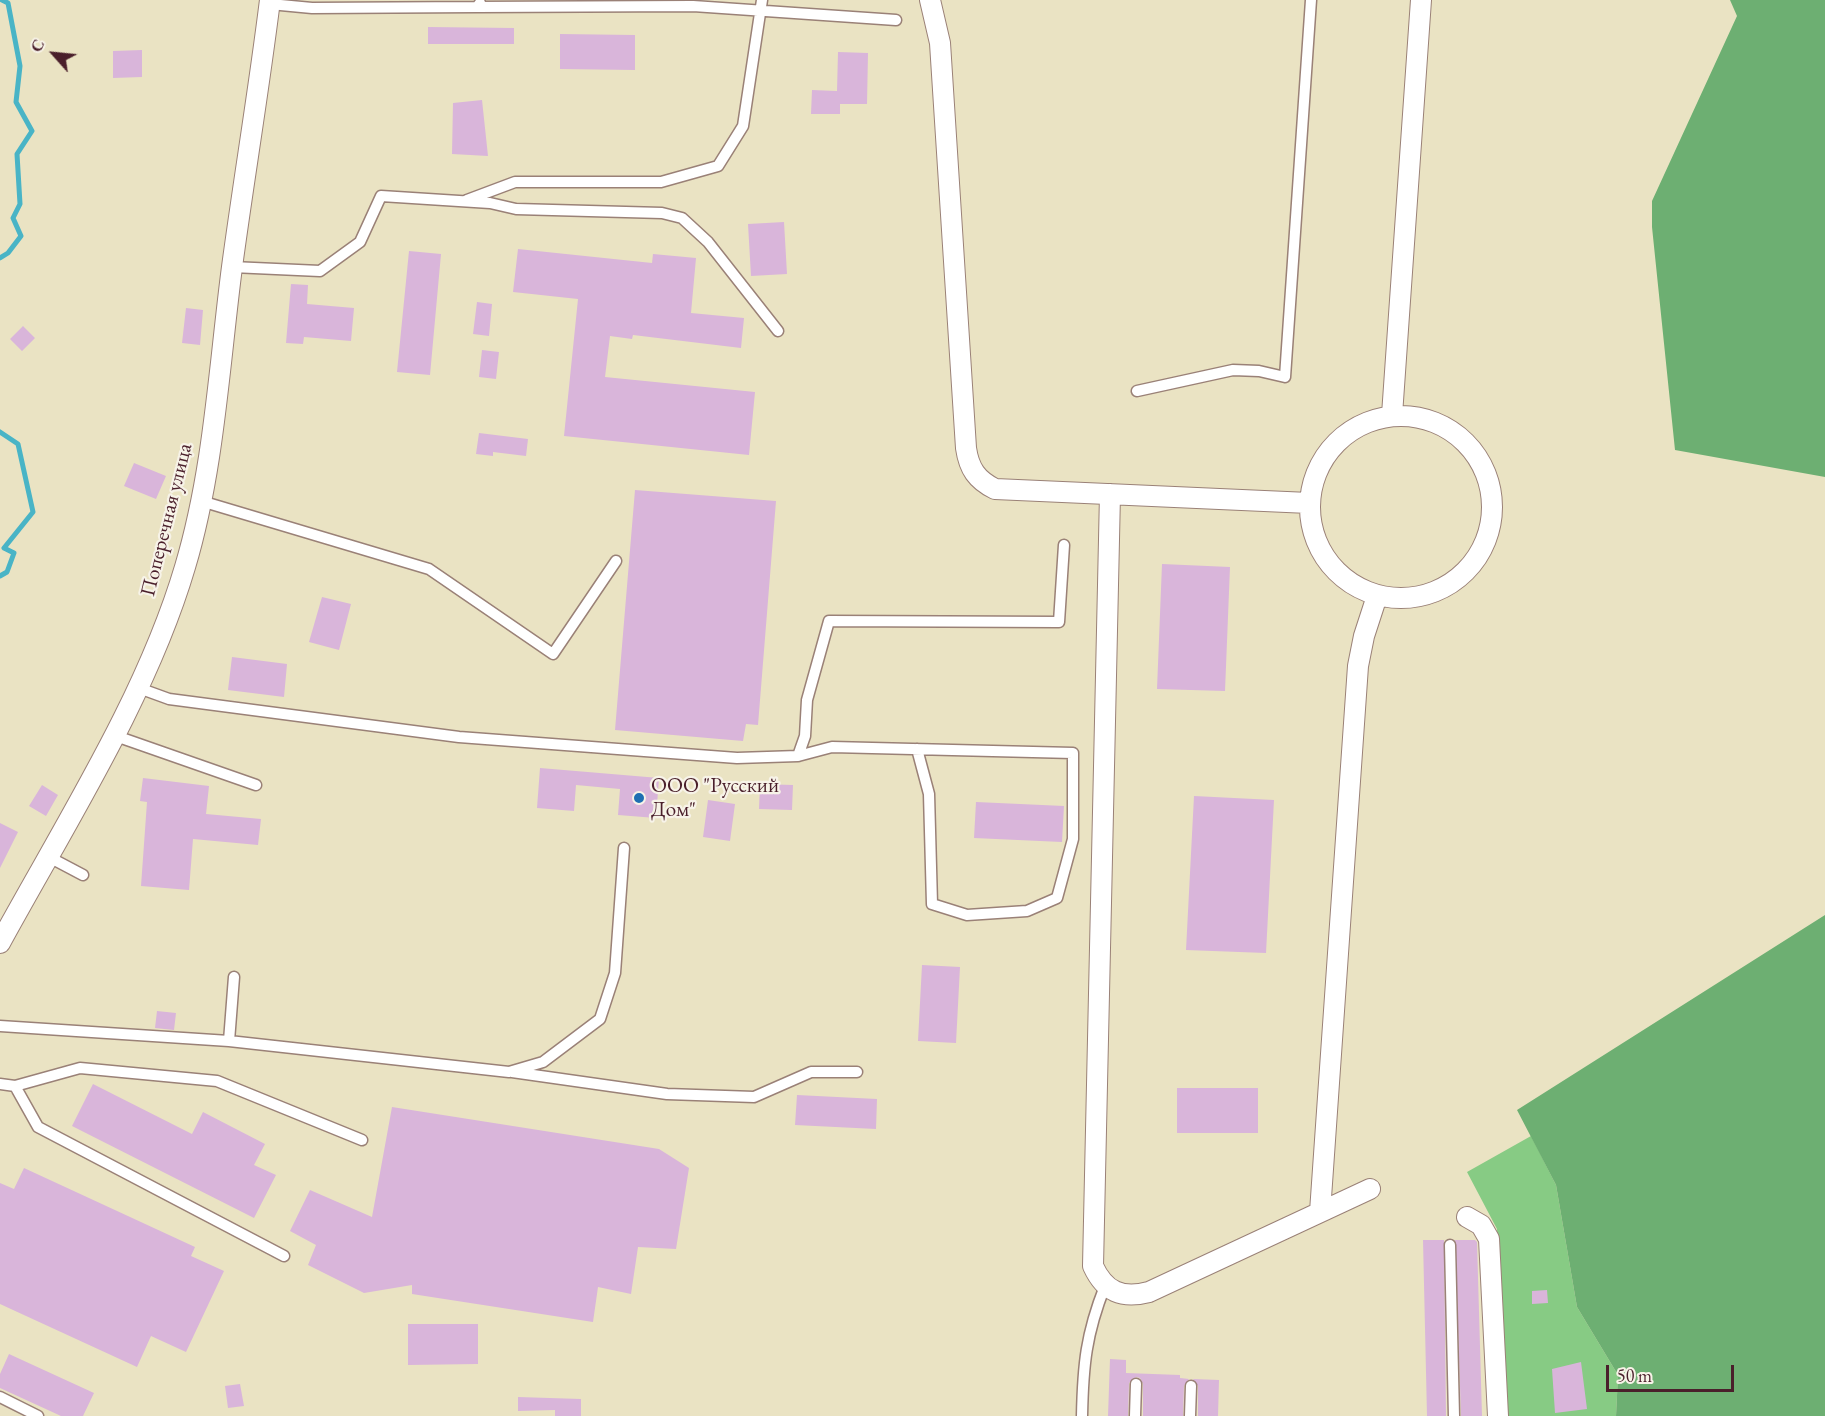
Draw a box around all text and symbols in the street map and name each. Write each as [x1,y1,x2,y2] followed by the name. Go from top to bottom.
[24,24,84,84] north arrow
[26,36,49,55] text: С
[136,441,198,599] street label: Поперечная улица
[651,773,779,823] place label: ООО "Русский Дом"
[632,791,646,805] marker: ООО "Русский Дом"
[1609,1353,1736,1391] scale bar
[1617,1364,1652,1387] text: 50 m

